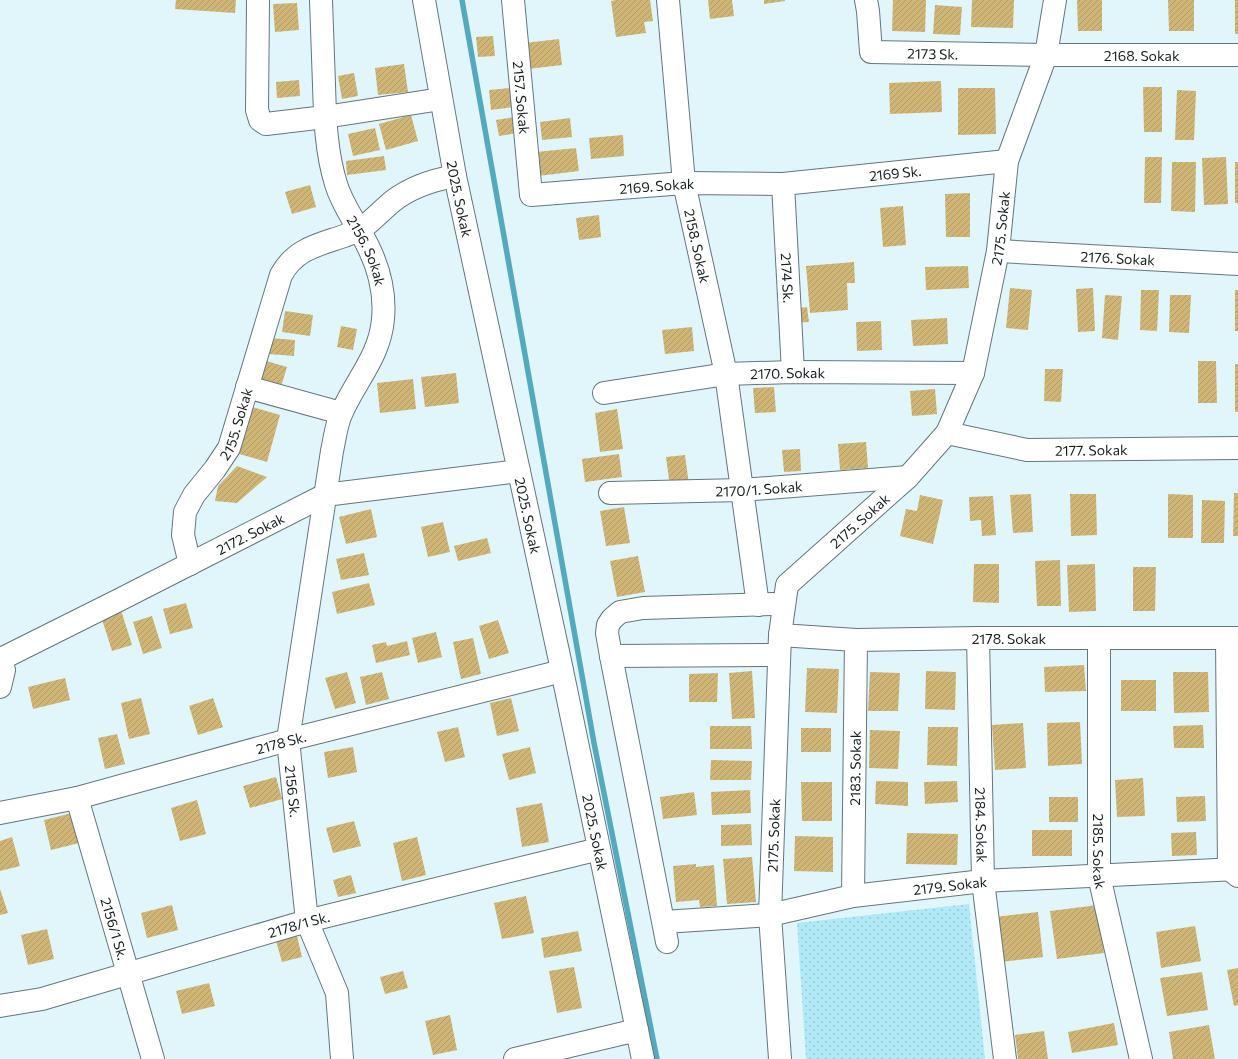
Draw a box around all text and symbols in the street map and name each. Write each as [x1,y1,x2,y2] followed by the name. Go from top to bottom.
[907,44,958,62] street label: 2173 Sk.
[1104,47,1180,64] street label: 2168. Sokak
[510,60,534,135] street label: 2157. Sokak
[444,159,477,239] street label: 2025. Sokak
[868,161,922,184] street label: 2169 Sk.
[619,174,695,197] street label: 2169. Sokak
[987,190,1012,266] street label: 2175. Sokak
[681,207,714,285] street label: 2158. Sokak
[344,212,390,288] street label: 2156. Sokak
[1080,247,1156,268] street label: 2176. Sokak
[778,252,798,304] street label: 2174 Sk.
[750,363,826,382] street label: 2170. Sokak
[215,385,255,463] street label: 2155. Sokak
[1055,441,1128,458] street label: 2177. Sokak
[512,476,545,555] street label: 2025. Sokak
[715,477,804,499] street label: 2170/1. Sokak
[826,489,893,551] street label: 2175. Sokak
[213,509,287,558] street label: 2172. Sokak
[971,629,1046,647] street label: 2178. Sokak
[254,727,308,757] street label: 2178 Sk.
[846,730,863,806] street label: 2183. Sokak
[282,764,305,818] street label: 2156 Sk.
[973,787,991,863] street label: 2184. Sokak
[580,793,612,872] street label: 2025. Sokak
[763,798,783,873] street label: 2175. Sokak
[1090,813,1110,891] street label: 2185. Sokak
[912,872,988,898] street label: 2179. Sokak
[98,895,132,962] street label: 2156/1 Sk.
[266,907,331,941] street label: 2178/1 Sk.

